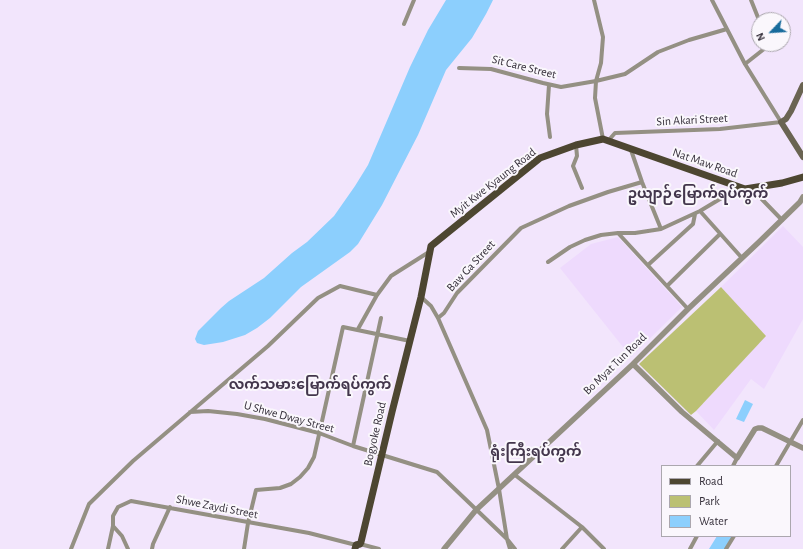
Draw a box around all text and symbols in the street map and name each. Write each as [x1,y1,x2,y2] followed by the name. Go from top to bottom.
[751,12,791,52] north arrow
[754,31,767,43] text: N
[490,52,558,82] street label: Sit Care Street
[656,111,728,129] street label: Sin Akari Street
[447,145,539,221] street label: Myit Kwe Kyaung Road
[671,145,739,181] street label: Nat Maw Road
[628,186,768,202] district label: ဥယျာဉ်မြောက်ရပ်ကွက်
[444,237,498,295] street label: Baw Ga Street
[580,330,650,398] street label: Bo Myat Tun Road
[229,377,391,393] district label: လက်သမားမြောက်ရပ်ကွက်
[242,398,336,436] street label: U Shwe Dway Street
[361,400,389,468] street label: Bogyoke Road
[490,444,582,460] district label: ရုံးကြီးရပ်ကွက်
[661,465,791,537] legend
[699,475,723,487] text: Road
[175,492,259,522] street label: Shwe Zaydi Street
[699,495,720,507] text: Park
[699,515,728,527] text: Water

